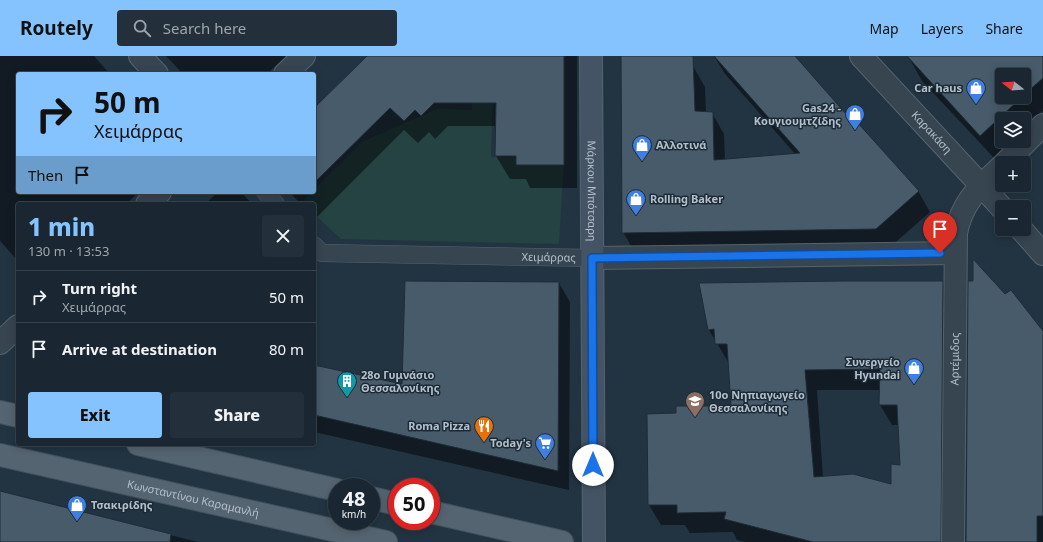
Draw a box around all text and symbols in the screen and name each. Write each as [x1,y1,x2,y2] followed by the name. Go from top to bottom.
[117,10,397,46] search box
[20,15,93,41] text: Routely
[131,17,153,39] icon: search
[163,18,246,38] text: Search here
[870,19,899,38] text: Map
[921,19,963,38] text: Layers
[985,19,1023,38] text: Share
[995,68,1031,104] north arrow
[995,68,1031,236] map controls
[965,77,987,105] shop icon: Car haus
[914,80,962,95] place label: Car haus
[94,83,161,121] text: 50 m
[28,88,80,140] icon: right
[754,100,841,128] place label: Gas24 - Κουγιουμτζίδης
[844,103,866,131] shop icon: Gas24 - Κουγιουμτζίδης
[908,107,956,157] street label: Καρακάση
[995,112,1031,148] button: layers
[94,119,183,143] text: Χειμάρρας
[631,134,653,162] shop icon: Αλλοτινά
[656,137,706,152] place label: Αλλοτινά
[585,140,600,242] street label: Μάρκου Μπότσαρη
[995,156,1031,192] button: +
[71,164,93,186] icon: arrive
[28,165,63,185] text: Then
[625,188,647,216] shop icon: Rolling Baker
[650,191,723,206] place label: Rolling Baker
[995,200,1031,236] button: −
[28,210,95,243] text: 1 min
[923,212,957,253] pin
[262,215,304,257] button: close
[929,218,951,240] icon: arrive
[28,242,109,260] text: 130 m · 13:53
[521,249,576,265] street label: Χειμάρρας
[62,278,137,298] text: Turn right
[28,286,50,308] icon: right
[269,287,304,307] text: 50 m
[62,298,126,316] text: Χειμάρρας
[947,333,962,385] street label: Αρτέμιδος
[28,338,50,360] icon: arrive
[62,339,217,359] text: Arrive at destination
[269,339,304,359] text: 80 m
[846,354,900,382] place label: Συνεργείο Hyundai
[903,357,925,385] shop icon: Συνεργείο Hyundai
[361,367,440,395] place label: 28ο Γυμνάσιο Θεσσαλονίκης
[336,370,358,398] building icon: 28ο Γυμνάσιο Θεσσαλονίκης
[709,387,805,415] place label: 10ο Νηπιαγωγείο Θεσσαλονίκης
[684,390,706,418] school or university icon: 10ο Νηπιαγωγείο Θεσσαλονίκης
[28,392,162,438] button: Exit
[170,392,304,438] button: Share
[473,415,495,443] restaurant icon: Roma Pizza
[408,418,470,433] place label: Roma Pizza
[534,432,556,460] supermarket icon: Today's
[490,435,531,450] place label: Today's
[572,444,614,486] position arrow
[126,476,261,520] street label: Κωνσταντίνου Καραμανλή
[388,478,440,530] speed limit sign: 50
[343,485,365,512] text: 48
[66,494,88,522] shop icon: Τσακιρίδης
[91,497,153,512] place label: Τσακιρίδης
[342,507,366,521] text: km/h

